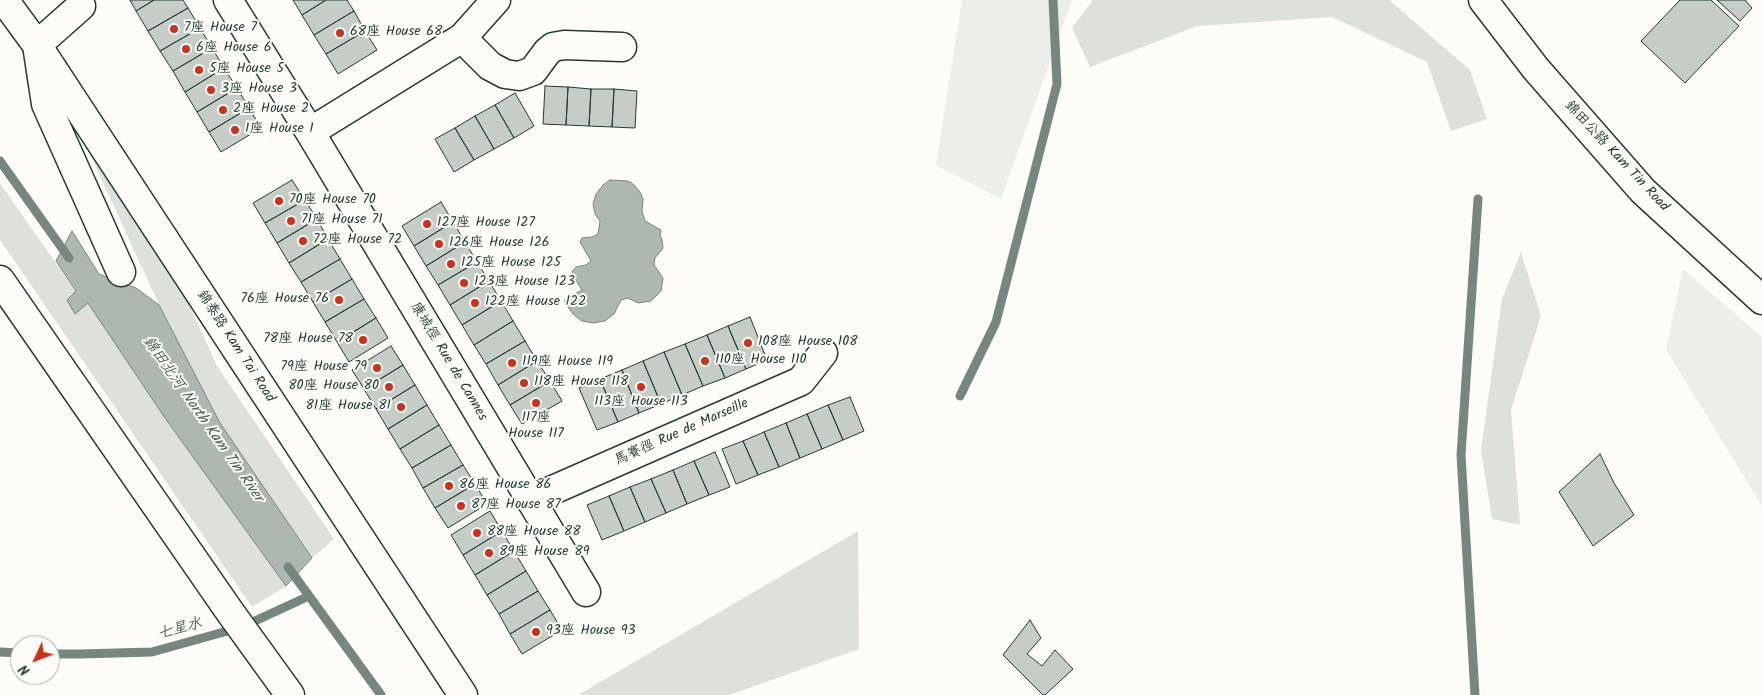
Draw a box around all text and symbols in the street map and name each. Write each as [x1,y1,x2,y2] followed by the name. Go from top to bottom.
[184,21,257,37] place label: 7座 House 7
[168,23,180,35] marker: 7座 House 7
[350,25,442,41] place label: 68座 House 68
[334,27,346,39] marker: 68座 House 68
[196,41,272,57] place label: 6座 House 6
[180,43,192,55] marker: 6座 House 6
[209,62,284,78] place label: 5座 House 5
[193,64,205,76] marker: 5座 House 5
[221,82,297,98] place label: 3座 House 3
[205,84,217,96] marker: 3座 House 3
[1560,98,1672,216] street label: 錦田公路 Kam Tin Road
[233,102,309,118] place label: 2座 House 2
[217,104,229,116] marker: 2座 House 2
[245,122,314,138] place label: 1座 House 1
[229,124,241,136] marker: 1座 House 1
[289,193,376,209] place label: 70座 House 70
[273,195,285,207] marker: 70座 House 70
[301,213,383,229] place label: 71座 House 71
[285,215,297,227] marker: 71座 House 71
[437,216,535,232] place label: 127座 House 127
[421,218,433,230] marker: 127座 House 127
[313,233,402,249] place label: 72座 House 72
[297,235,309,247] marker: 72座 House 72
[449,236,550,252] place label: 126座 House 126
[433,238,445,250] marker: 126座 House 126
[461,256,561,272] place label: 125座 House 125
[445,258,457,270] marker: 125座 House 125
[474,275,575,291] place label: 123座 House 123
[458,277,470,289] marker: 123座 House 123
[192,288,278,406] street label: 錦泰路 Kam Tai Road
[241,292,329,308] place label: 76座 House 76
[333,294,345,306] marker: 76座 House 76
[485,295,586,311] place label: 122座 House 122
[469,297,481,309] marker: 122座 House 122
[406,300,490,424] street label: 康城徑 Rue de Cannes
[263,332,353,348] place label: 78座 House 78
[138,334,266,506] water label: 錦田北河 North Kam Tin River
[357,334,369,346] marker: 78座 House 78
[758,335,858,351] place label: 108座 House 108
[742,337,754,349] marker: 108座 House 108
[715,353,807,369] place label: 110座 House 110
[522,355,613,371] place label: 119座 House 119
[699,355,711,367] marker: 110座 House 110
[506,357,518,369] marker: 119座 House 119
[280,360,367,376] place label: 79座 House 79
[371,362,383,374] marker: 79座 House 79
[534,375,628,391] place label: 118座 House 118
[518,377,530,389] marker: 118座 House 118
[288,379,379,395] place label: 80座 House 80
[383,381,395,393] marker: 80座 House 80
[635,381,647,393] marker: 113座 House 113
[594,395,688,411] place label: 113座 House 113
[613,396,751,470] street label: 馬賽徑 Rue de Marseille
[530,397,542,409] marker: 117座 House 117
[305,399,391,415] place label: 81座 House 81
[395,401,407,413] marker: 81座 House 81
[508,411,564,444] place label: 117座 House 117
[459,478,551,494] place label: 86座 House 86
[443,480,455,492] marker: 86座 House 86
[471,498,561,514] place label: 87座 House 87
[455,500,467,512] marker: 87座 House 87
[487,525,581,541] place label: 88座 House 88
[471,527,483,539] marker: 88座 House 88
[499,545,589,561] place label: 89座 House 89
[483,547,495,559] marker: 89座 House 89
[156,615,204,645] water label: 七星水
[546,624,636,640] place label: 93座 House 93
[530,626,542,638] marker: 93座 House 93
[10,635,60,685] north arrow
[14,659,36,680] text: N

